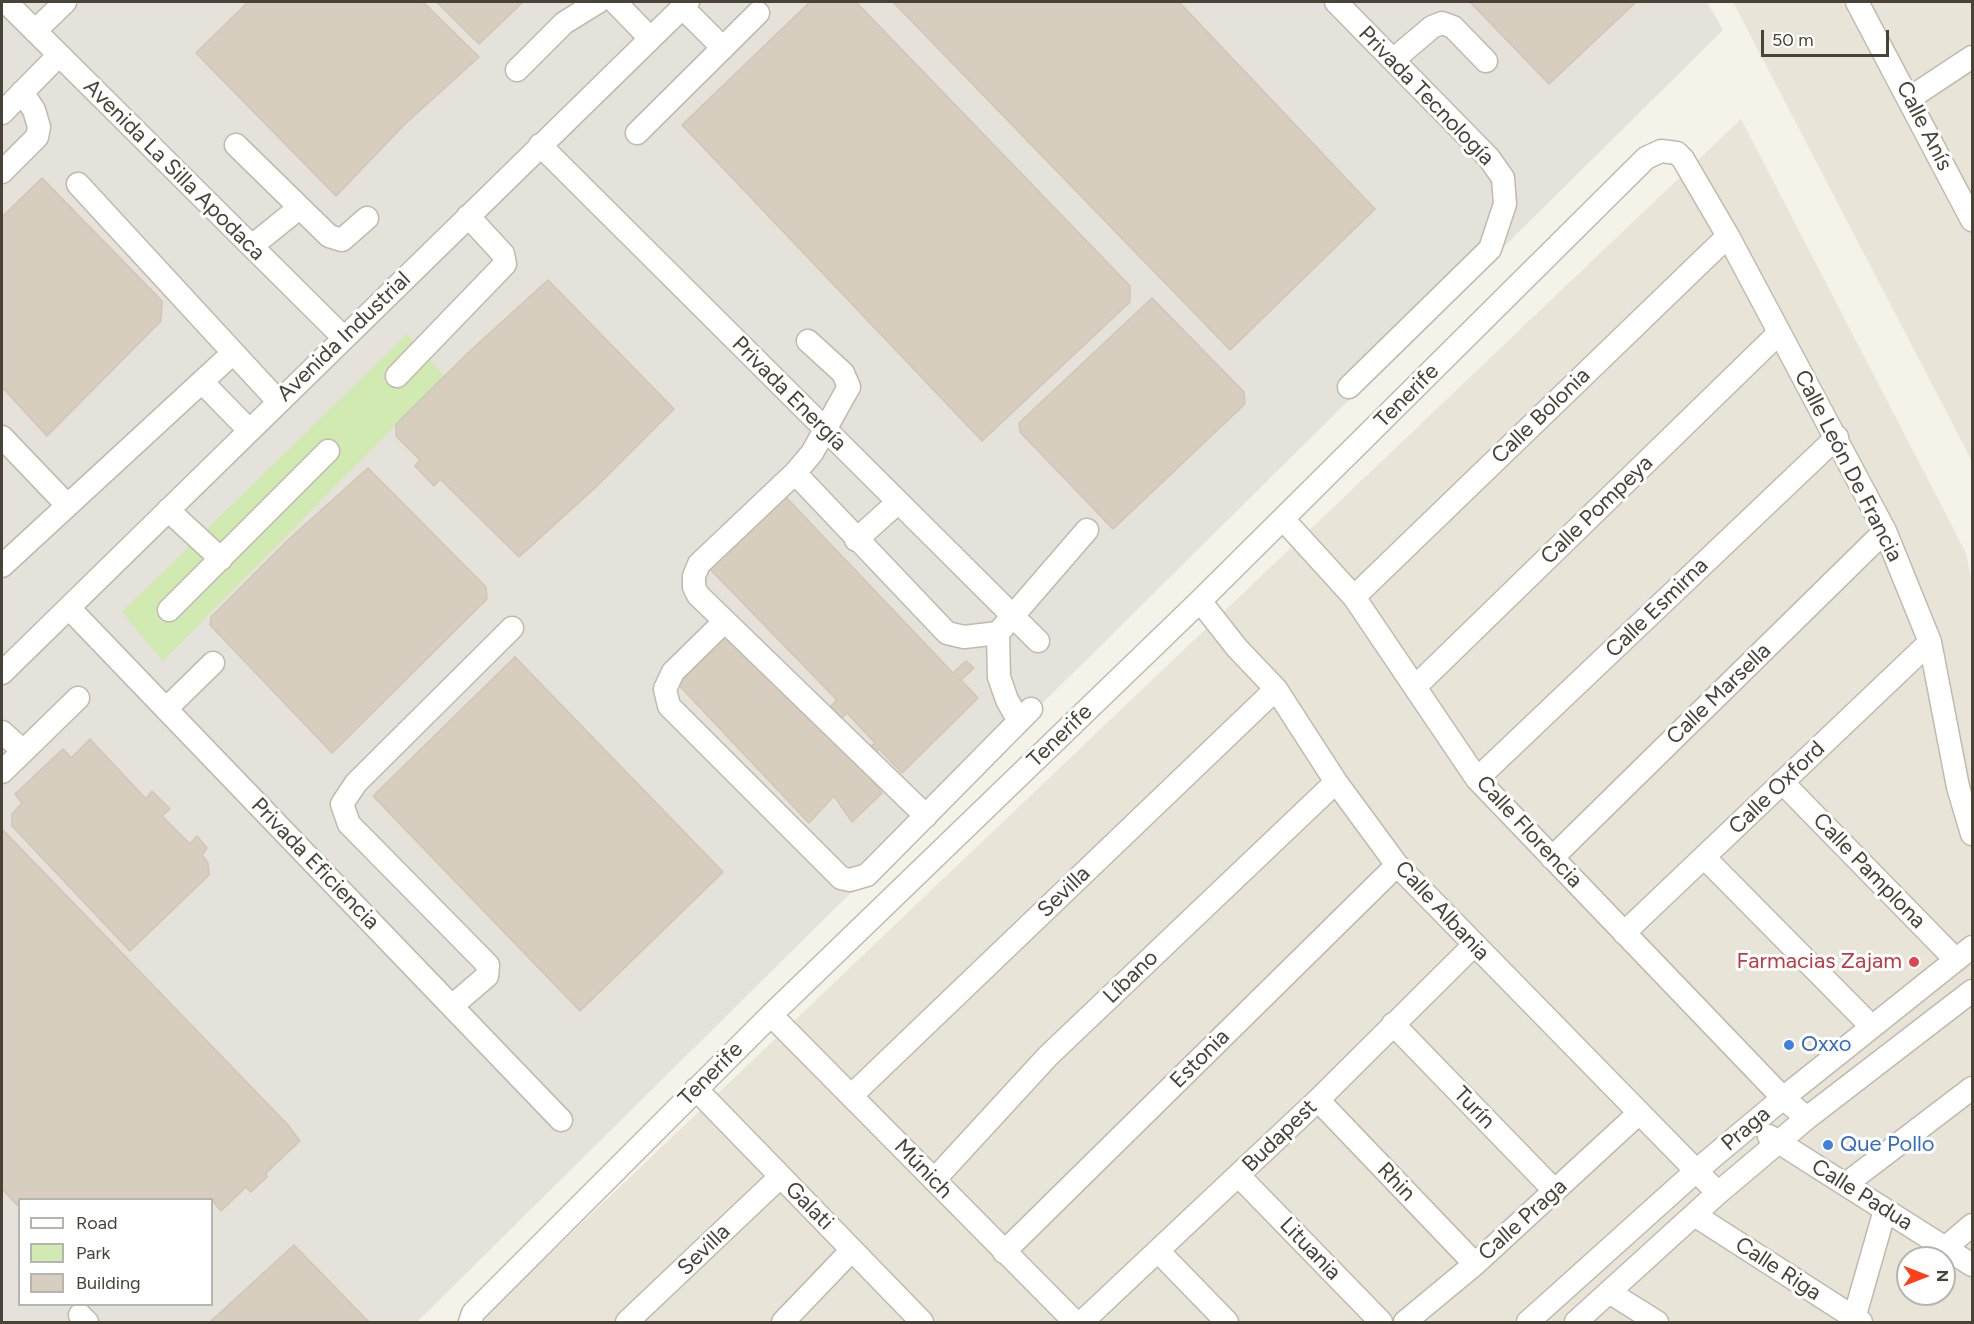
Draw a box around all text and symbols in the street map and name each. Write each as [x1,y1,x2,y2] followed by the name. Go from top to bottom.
[1764,18,1892,56] scale bar
[1353,21,1499,171] street label: Privada Tecnología
[1772,29,1814,51] text: 50 m
[78,74,270,266] street label: Avenida La Silla Apodaca
[1890,77,1958,175] street label: Calle Anís
[272,267,416,407] street label: Avenida Industrial
[726,331,852,457] street label: Privada Energía
[1369,358,1445,434] street label: Tenerife
[1486,363,1596,469] street label: Calle Bolonia
[1788,366,1908,566] street label: Calle León De Francia
[1536,450,1658,570] street label: Calle Pompeya
[1600,553,1714,663] street label: Calle Esmirna
[1661,638,1777,750] street label: Calle Marsella
[1022,699,1098,773] street label: Tenerife
[1724,736,1830,840] street label: Calle Oxford
[1470,770,1588,894] street label: Calle Florencia
[245,793,385,935] street label: Privada Eficiencia
[1807,808,1931,934] street label: Calle Pamplona
[1389,856,1495,966] street label: Calle Albania
[1032,861,1096,923] street label: Sevilla
[1098,945,1164,1009] street label: Líbano
[1736,949,1902,975] place label: Farmacias Zajam
[1907,955,1921,969] marker: Farmacias Zajam
[1165,1024,1235,1094] street label: Estonia
[1801,1032,1852,1058] place label: Oxxo
[673,1036,749,1112] street label: Tenerife
[1782,1038,1796,1052] marker: Oxxo
[1448,1081,1500,1135] street label: Turín
[1237,1094,1323,1178] street label: Budapest
[1716,1101,1776,1157] street label: Praga
[1840,1132,1935,1158] place label: Que Pollo
[888,1134,958,1204] street label: Múnich
[1821,1138,1835,1152] marker: Que Pollo
[1807,1154,1917,1236] street label: Calle Padua
[1371,1157,1421,1207] street label: Rhin
[1473,1174,1573,1266] street label: Calle Praga
[779,1176,839,1236] street label: Galati
[18,1198,213,1306] legend
[76,1212,117,1234] text: Road
[1274,1212,1346,1286] street label: Lituania
[672,1219,736,1281] street label: Sevilla
[1730,1231,1826,1307] street label: Calle Riga
[76,1242,110,1264] text: Park
[1896,1246,1956,1306] north arrow
[1933,1270,1952,1282] text: N
[76,1272,141,1294] text: Building

